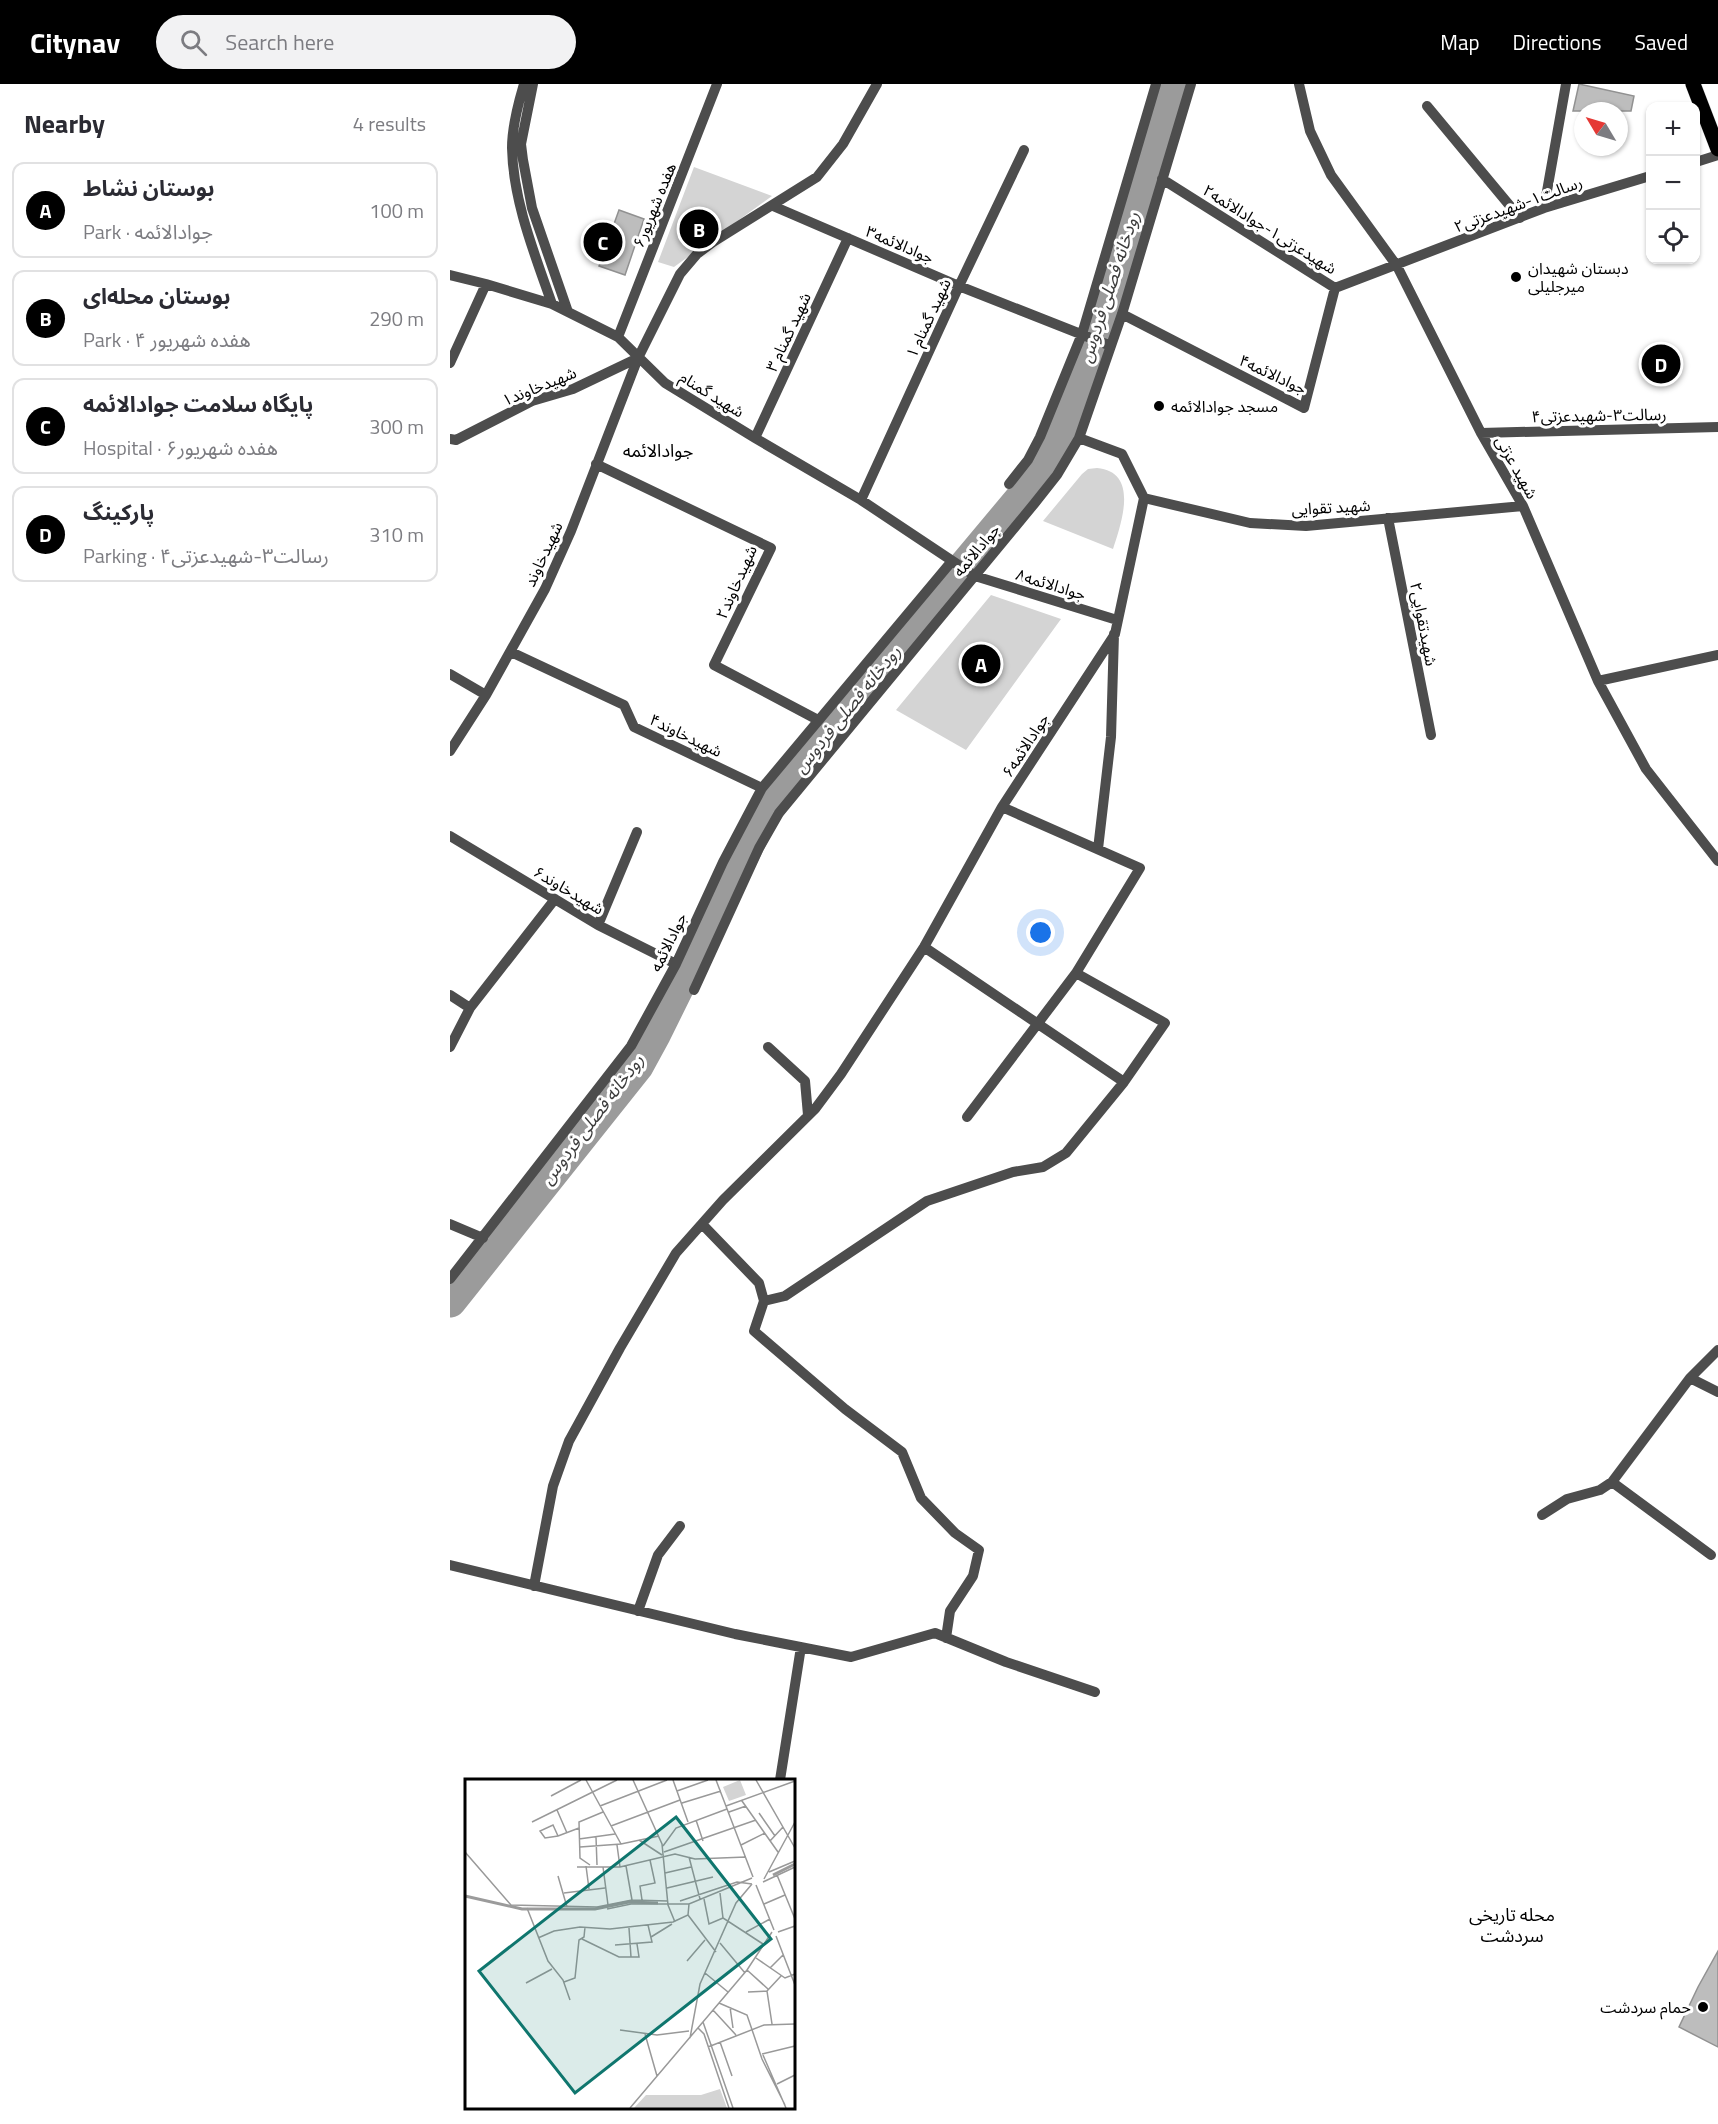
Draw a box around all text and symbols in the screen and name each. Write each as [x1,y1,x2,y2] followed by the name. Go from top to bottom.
[156,15,576,69] search box
[30,21,120,64] text: Citynav
[225,25,334,59] text: Search here
[177,26,210,59] icon: search
[1440,26,1480,58] text: Map
[1513,26,1602,58] text: Directions
[1635,26,1688,58] text: Saved
[1574,102,1628,156] north arrow
[1646,102,1700,264] map controls
[1646,102,1700,156] button: +
[24,104,105,143] text: Nearby
[353,108,426,139] text: 4 results
[1646,156,1700,210] button: −
[626,159,682,251] street label: هفده شهریور۶
[1450,170,1586,238] street label: رسالت۱-شهیدعزتی۲
[83,171,215,205] text: بوستان نشاط
[1198,178,1342,280] street label: شهیدعزتی۱-جوادالائمه۲
[39,195,52,226] text: A
[369,195,424,226] text: 100 m
[680,206,718,252] pin: B
[1072,208,1146,366] water label: رودخانه فصلی فردوس
[1646,210,1700,264] button: locate
[83,216,213,247] text: Park · جوادالائمه
[862,219,938,269] street label: جوادالائمه۳
[584,220,622,264] pin: C
[1528,256,1629,298] place label: دبستان شهیدان میرجلیلی
[1509,270,1523,284] marker: دبستان شهیدان میرجلیلی
[899,274,958,362] street label: شهید گمنام ۱
[83,279,231,313] text: بوستان محله‌ای
[759,288,818,376] street label: شهید گمنام ۳
[39,303,52,334] text: B
[369,303,424,334] text: 290 m
[83,324,251,355] text: Park · هفده شهریور ۴
[1642,342,1680,386] pin: D
[1235,348,1311,400] street label: جوادالائمه۴
[498,360,580,412] street label: شهیدخاوند۱
[674,365,749,424] street label: شهید گمنام
[83,387,313,421] text: پایگاه سلامت جوادالائمه
[1171,394,1278,418] place label: مسجد جوادالائمه
[1152,399,1166,413] marker: مسجد جوادالائمه
[1531,402,1667,428] street label: رسالت۳-شهیدعزتی۴
[40,411,51,442] text: C
[369,411,424,442] text: 300 m
[1490,431,1544,503] street label: شهید عزتی
[83,432,278,463] text: Hospital · هفده شهریور۶
[623,437,693,464] district label: جوادالائمه
[1291,493,1371,521] street label: شهید تقوایی
[83,495,154,529] text: پارکینگ
[518,518,568,590] street label: شهیدخاوند
[947,518,1005,582] street label: جوادالائمه
[39,519,52,550] text: D
[369,519,424,550] text: 310 m
[83,540,329,571] text: Parking · رسالت۳-شهیدعزتی۴
[709,541,763,623] street label: شهیدخاوند۲
[1013,562,1089,606] street label: جوادالائمه۸
[1404,580,1444,668] street label: شهیدتقوایی۲
[787,639,907,779] water label: رودخانه فصلی فردوس
[962,642,1000,686] pin: A
[646,707,726,763] street label: شهیدخاوند۴
[995,708,1055,782] street label: جوادالائمه۶
[529,860,609,920] street label: شهیدخاوند۶
[643,908,693,976] street label: جوادالائمه
[1026,918,1055,947] your location
[534,1048,650,1190] water label: رودخانه فصلی فردوس
[465,1779,795,2109] inset map
[1469,1901,1555,1949] district label: محله تاریخی سردشت
[1600,1995,1691,2020] place label: حمام سردشت
[1696,2000,1710,2014] marker: حمام سردشت

